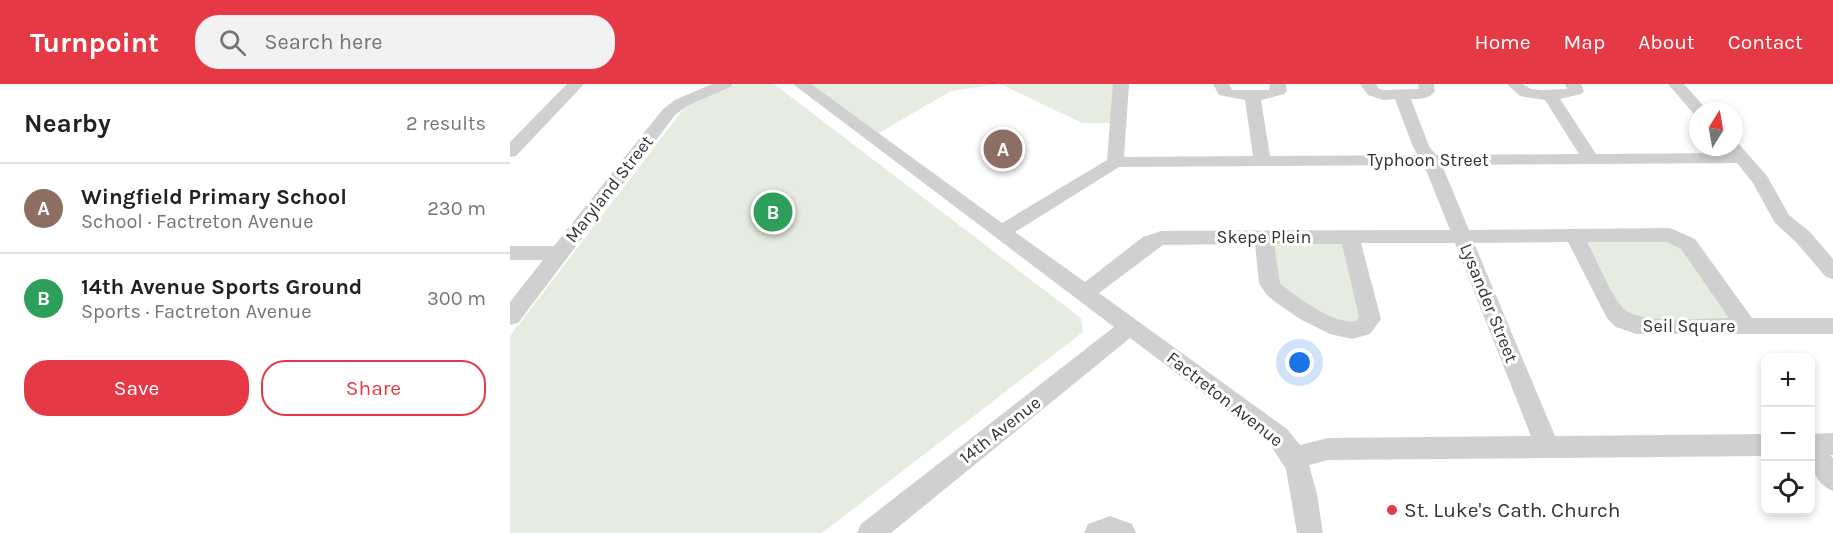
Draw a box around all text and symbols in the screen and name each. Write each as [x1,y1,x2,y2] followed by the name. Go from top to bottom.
[195,15,615,69] search box
[30,26,159,59] text: Turnpoint
[216,26,249,59] icon: search
[264,29,383,55] text: Search here
[1475,30,1531,54] text: Home
[1564,30,1605,54] text: Map
[1638,30,1695,54] text: About
[1728,30,1803,54] text: Contact
[1689,102,1743,156] north arrow
[24,108,111,139] text: Nearby
[406,112,486,135] text: 2 results
[984,126,1022,172] pin: A
[560,131,658,247] street label: Maryland Street
[1367,149,1489,171] street label: Typhoon Street
[81,184,347,210] text: Wingfield Primary School
[754,190,792,234] pin: B
[37,197,50,220] text: A
[427,197,486,220] text: 230 m
[81,210,313,233] text: School · Factreton Avenue
[1217,226,1311,248] street label: Skepe Plein
[1455,240,1523,366] street label: Lysander Street
[81,274,362,300] text: 14th Avenue Sports Ground
[37,287,50,310] text: B
[427,287,486,310] text: 300 m
[81,300,311,323] text: Sports · Factreton Avenue
[1643,315,1735,337] street label: Seil Square
[1162,347,1288,451] street label: Factreton Avenue
[1285,348,1314,377] your location
[1761,353,1815,515] map controls
[1761,353,1815,407] button: +
[24,360,249,416] button: Save
[261,360,486,416] button: Share
[955,391,1045,469] street label: 14th Avenue
[1761,407,1815,461] button: −
[1761,461,1815,515] button: locate
[1404,498,1620,522] place label: St. Luke's Cath. Church
[1385,503,1399,517] marker: St. Luke's Cath. Church

